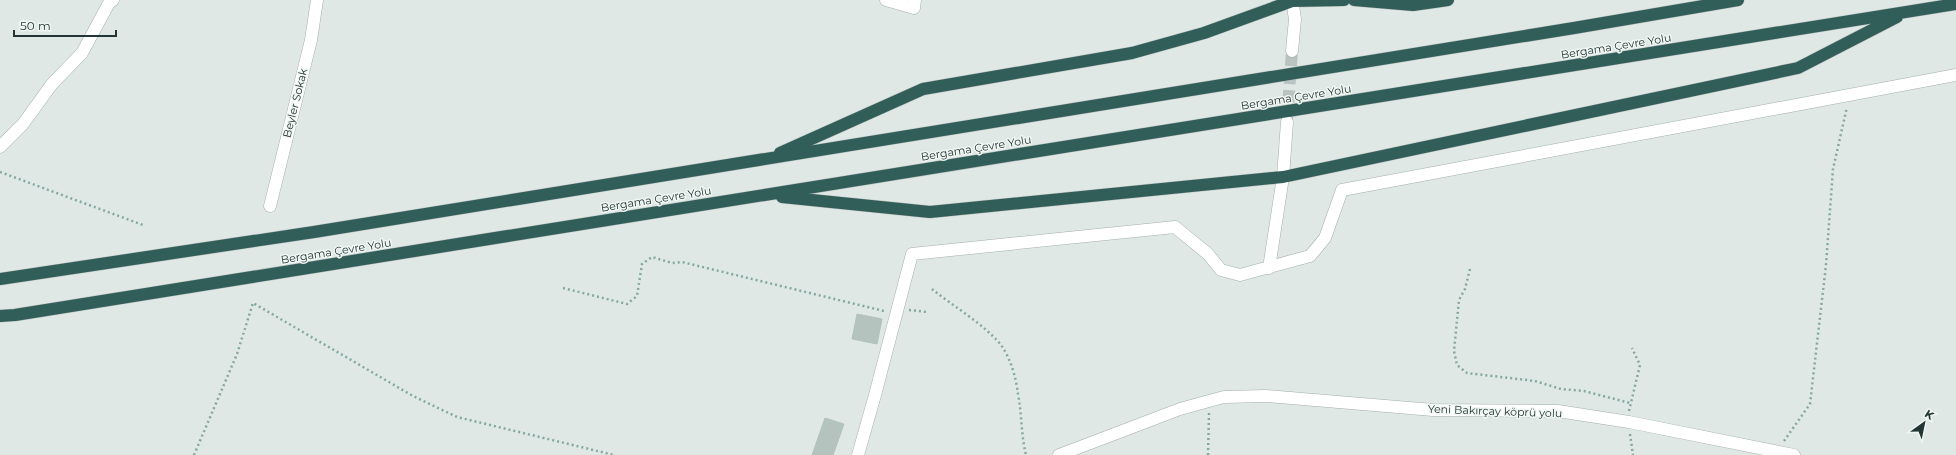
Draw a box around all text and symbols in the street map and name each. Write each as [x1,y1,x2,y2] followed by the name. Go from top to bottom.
[14,12,116,38] scale bar
[20,18,51,33] text: 50 m
[1560,30,1672,62] street label: Bergama Çevre Yolu
[280,66,310,139] street label: Beyler Sokak
[1240,81,1352,113] street label: Bergama Çevre Yolu
[920,132,1032,164] street label: Bergama Çevre Yolu
[600,183,712,215] street label: Bergama Çevre Yolu
[280,235,392,267] street label: Bergama Çevre Yolu
[1428,402,1562,420] street label: Yeni Bakırçay köprü yolu
[1904,403,1944,443] north arrow
[1922,407,1937,423] text: K

